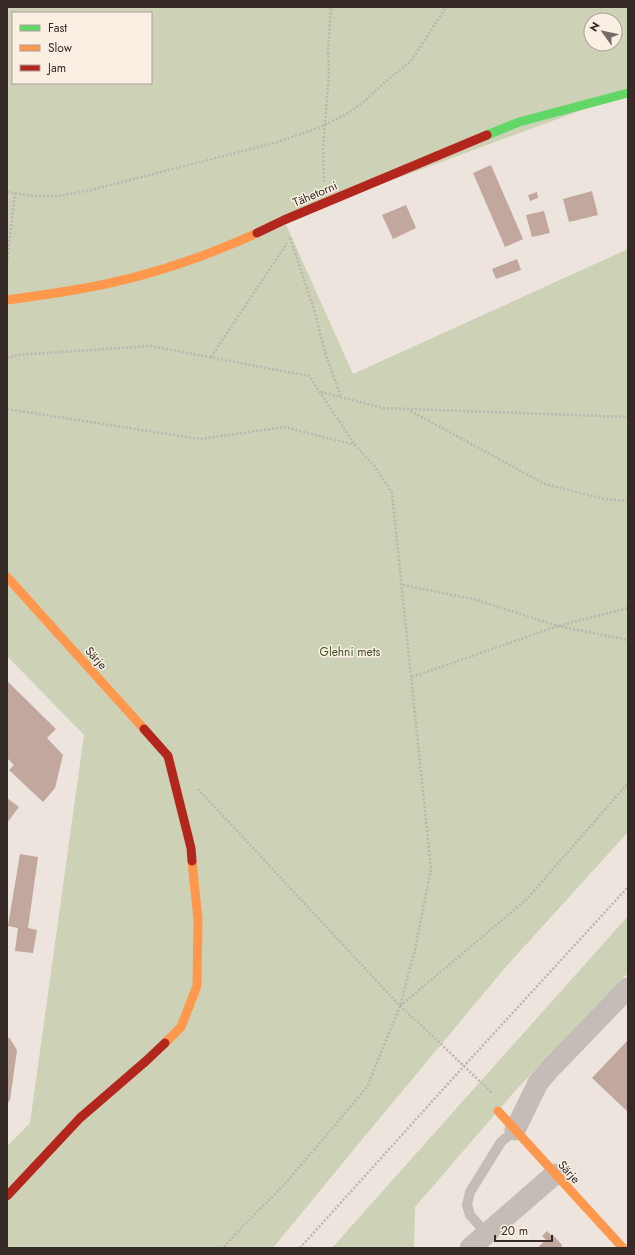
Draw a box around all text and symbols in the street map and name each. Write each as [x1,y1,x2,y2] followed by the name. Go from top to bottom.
[12,12,152,84] legend
[583,12,623,52] north arrow
[48,19,67,37] text: Fast
[586,19,604,35] text: N
[48,39,73,57] text: Slow
[46,59,66,77] text: Jam
[290,177,340,211] street label: Tähetorni
[81,642,111,674] street label: Särje
[320,643,381,661] park label: Glehni mets
[554,1156,584,1188] street label: Särje
[495,1217,552,1243] scale bar
[501,1222,528,1240] text: 20 m

